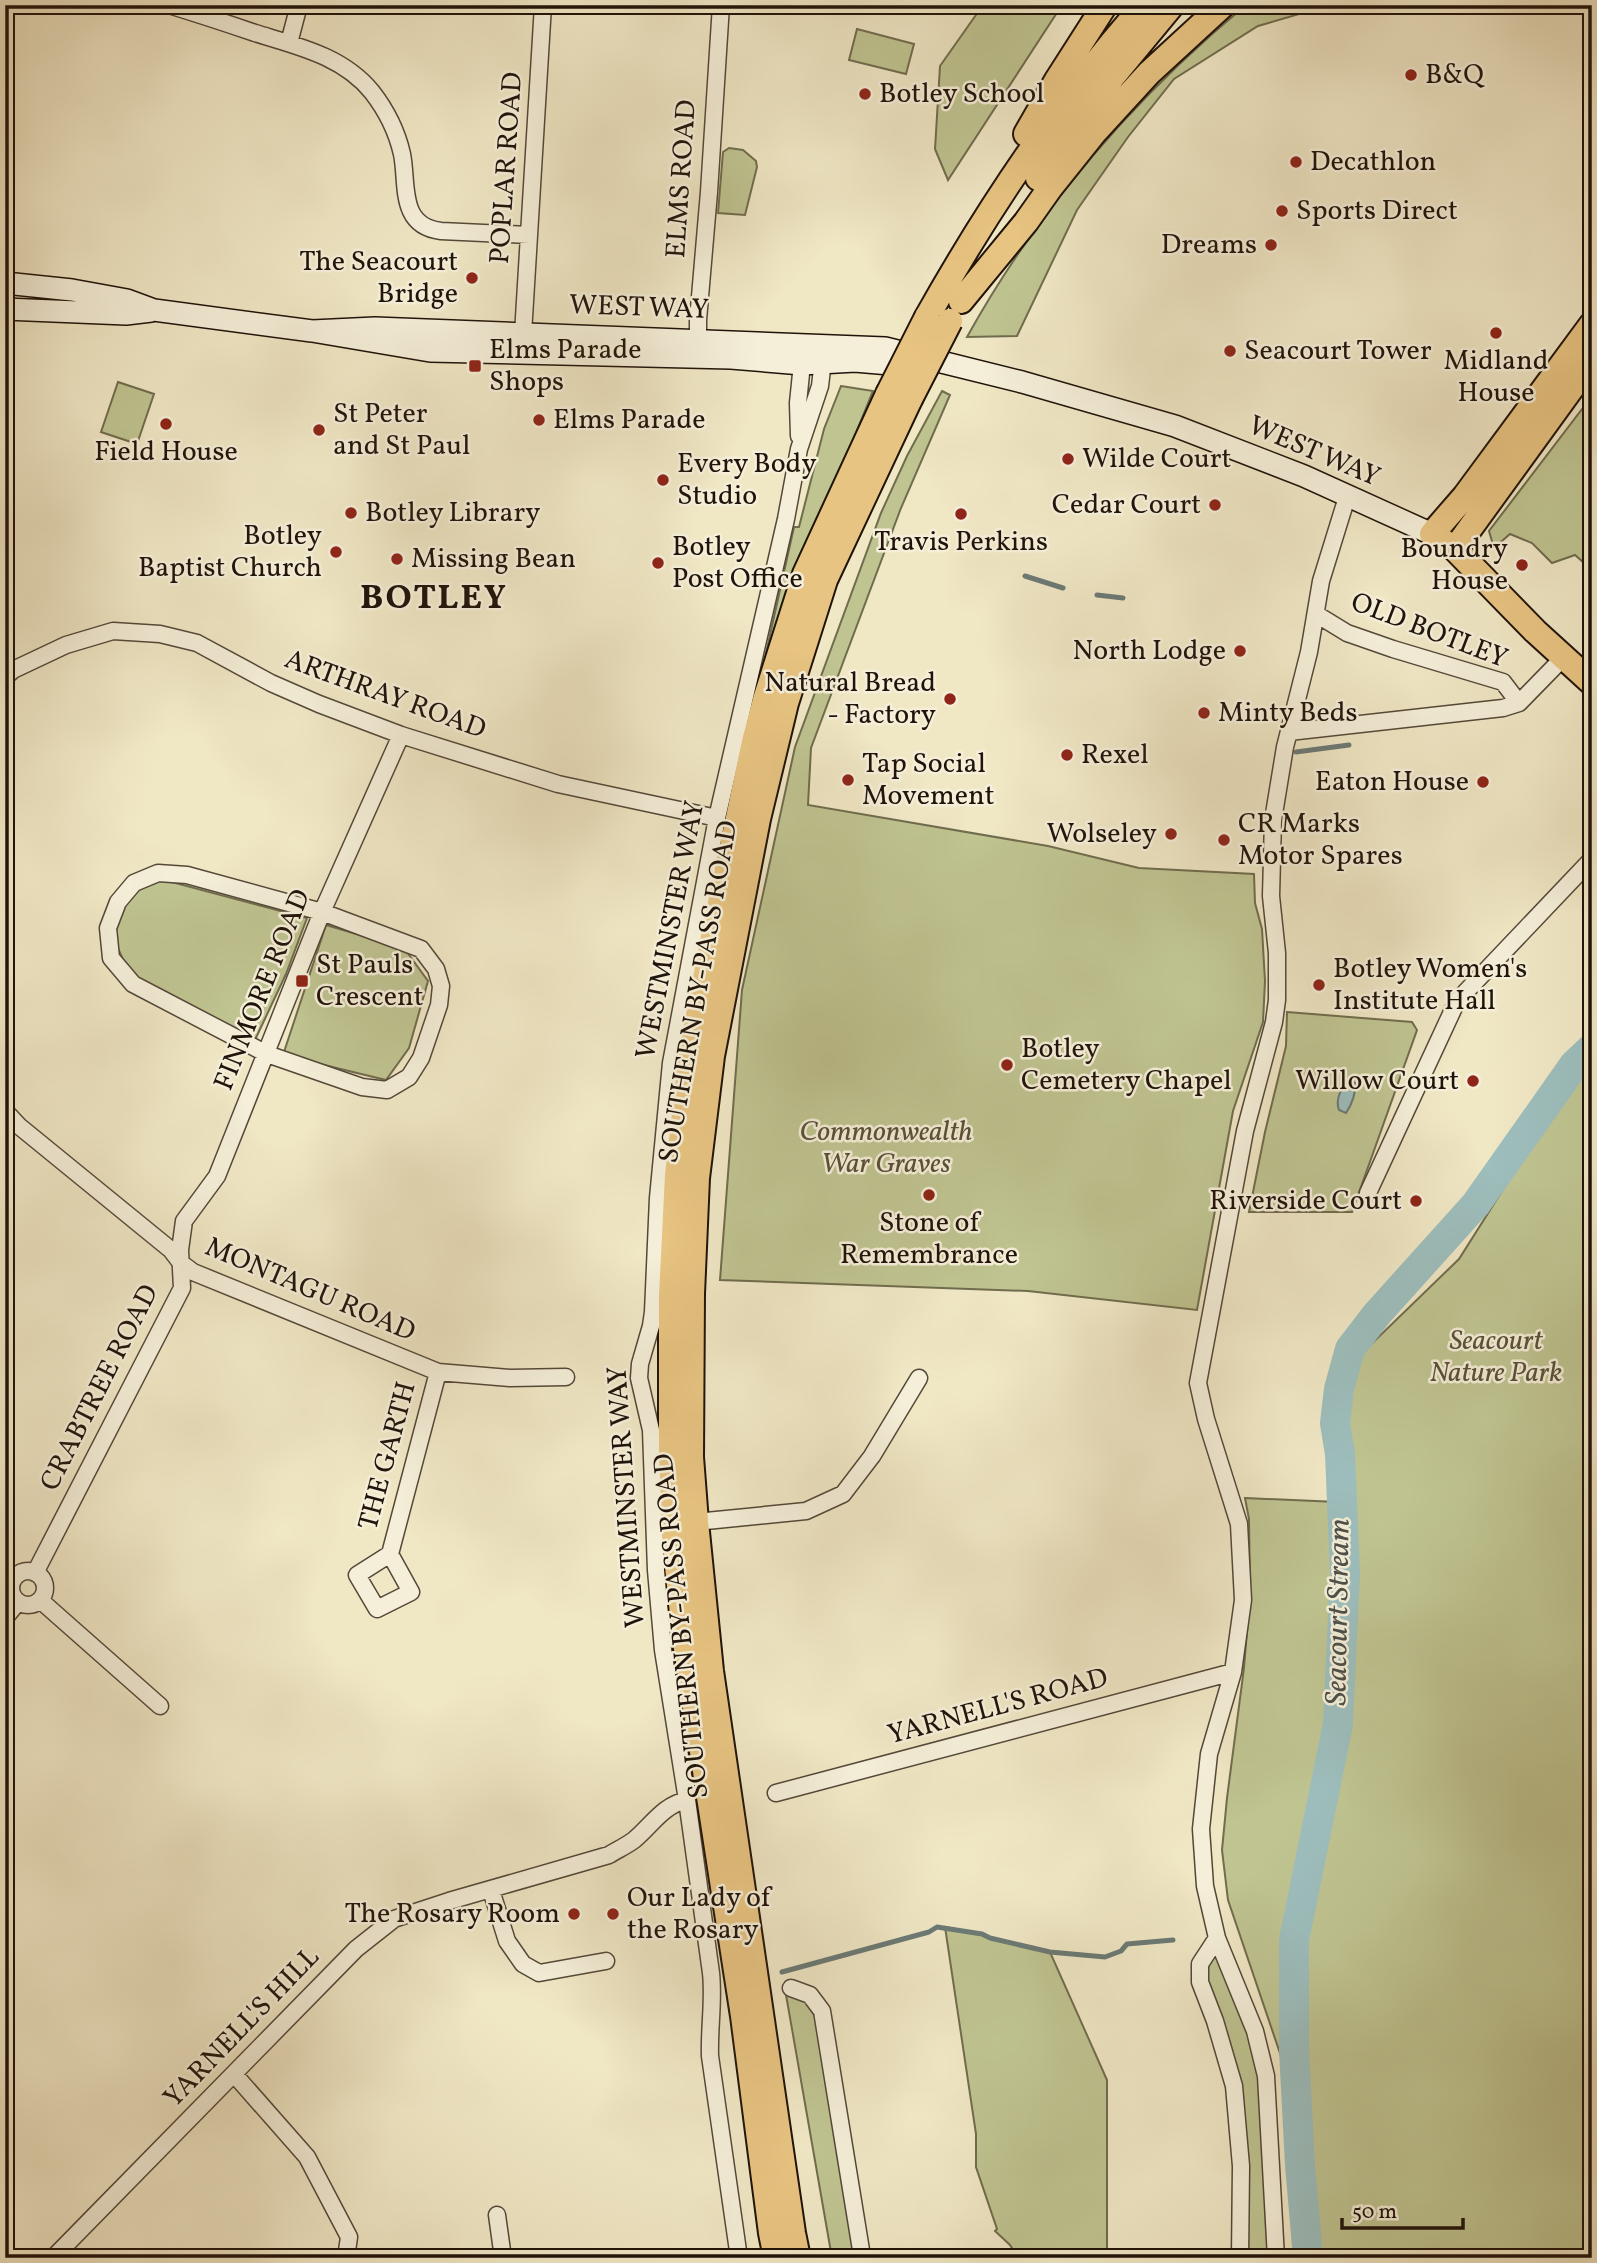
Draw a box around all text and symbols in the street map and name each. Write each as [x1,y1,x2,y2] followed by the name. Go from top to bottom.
[1425,56,1485,95] place label: B&Q
[1403,67,1419,83] marker: B&Q
[481,71,533,265] street label: POPLAR ROAD
[879,75,1044,114] place label: Botley School
[857,86,873,102] marker: Botley School
[657,98,707,260] street label: ELMS ROAD
[1310,143,1436,182] place label: Decathlon
[1288,154,1304,170] marker: Decathlon
[1296,192,1458,231] place label: Sports Direct
[1274,203,1290,219] marker: Sports Direct
[1161,226,1257,265] place label: Dreams
[1263,237,1279,253] marker: Dreams
[299,243,458,314] place label: The Seacourt Bridge
[464,270,480,286] marker: The Seacourt Bridge
[568,286,710,330] street label: WEST WAY
[1488,325,1504,341] marker: Midland House
[489,331,642,402] place label: Elms Parade Shops
[1244,332,1432,371] place label: Seacourt Tower
[1443,342,1549,413] place label: Midland House
[1222,343,1238,359] marker: Seacourt Tower
[467,358,483,374] marker: Elms Parade Shops
[333,395,470,466] place label: St Peter and St Paul
[553,401,706,440] place label: Elms Parade
[1242,407,1386,497] street label: WEST WAY
[531,412,547,428] marker: Elms Parade
[158,416,174,432] marker: Field House
[311,422,327,438] marker: St Peter and St Paul
[94,433,238,472] place label: Field House
[1082,440,1231,479] place label: Wilde Court
[677,445,817,516] place label: Every Body Studio
[1060,451,1076,467] marker: Wilde Court
[655,472,671,488] marker: Every Body Studio
[1052,486,1201,525] place label: Cedar Court
[365,494,540,533] place label: Botley Library
[1207,497,1223,513] marker: Cedar Court
[343,505,359,521] marker: Botley Library
[953,506,969,522] marker: Travis Perkins
[138,517,322,588] place label: Botley Baptist Church
[874,523,1048,562] place label: Travis Perkins
[672,528,803,599] place label: Botley Post Office
[1400,530,1508,601] place label: Boundry House
[411,540,576,579] place label: Missing Bean
[328,544,344,560] marker: Botley Baptist Church
[389,551,405,567] marker: Missing Bean
[650,555,666,571] marker: Botley Post Office
[1514,557,1530,573] marker: Boundry House
[360,575,508,623] district label: BOTLEY
[1345,583,1513,679] street label: OLD BOTLEY
[1073,632,1226,671] place label: North Lodge
[279,640,491,750] street label: ARTHRAY ROAD
[1232,643,1248,659] marker: North Lodge
[764,664,936,735] place label: Natural Bread - Factory
[942,691,958,707] marker: Natural Bread - Factory
[1218,694,1357,733] place label: Minty Beds
[1196,705,1212,721] marker: Minty Beds
[1081,736,1149,775] place label: Rexel
[862,745,995,816] place label: Tap Social Movement
[1059,747,1075,763] marker: Rexel
[1315,763,1469,802] place label: Eaton House
[840,772,856,788] marker: Tap Social Movement
[1475,774,1491,790] marker: Eaton House
[627,797,715,1063] street label: WESTMINSTER WAY
[1238,805,1403,876] place label: CR Marks Motor Spares
[1046,815,1157,854] place label: Wolseley
[650,818,748,1166] street label: SOUTHERN BY-PASS ROAD
[1163,826,1179,842] marker: Wolseley
[1216,832,1232,848] marker: CR Marks Motor Spares
[205,884,321,1096] street label: FINMORE ROAD
[316,946,424,1017] place label: St Pauls Crescent
[1333,950,1527,1021] place label: Botley Women's Institute Hall
[294,973,310,989] marker: St Pauls Crescent
[1311,977,1327,993] marker: Botley Women's Institute Hall
[1021,1030,1232,1101] place label: Botley Cemetery Chapel
[999,1057,1015,1073] marker: Botley Cemetery Chapel
[1295,1062,1459,1101] place label: Willow Court
[1465,1073,1481,1089] marker: Willow Court
[799,1113,973,1184] park label: Commonwealth War Graves
[1209,1182,1402,1221] place label: Riverside Court
[921,1187,937,1203] marker: Stone of Remembrance
[1408,1193,1424,1209] marker: Riverside Court
[840,1204,1018,1275] place label: Stone of Remembrance
[199,1228,421,1352] street label: MONTAGU ROAD
[31,1278,169,1498] street label: CRABTREE ROAD
[1430,1322,1562,1393] park label: Seacourt Nature Park
[598,1365,656,1629] street label: WESTMINSTER WAY
[349,1377,427,1535] street label: THE GARTH
[644,1451,720,1801] street label: SOUTHERN BY-PASS ROAD
[1316,1518,1362,1706] water label: Seacourt Stream
[884,1659,1112,1755] street label: YARNELL'S ROAD
[627,1879,773,1950] place label: Our Lady of the Rosary
[344,1895,560,1934] place label: The Rosary Room
[566,1906,582,1922] marker: The Rosary Room
[605,1906,621,1922] marker: Our Lady of the Rosary
[155,1939,329,2117] street label: YARNELL'S HILL
[1342,2186,1462,2230] scale bar
[1352,2198,1397,2227] text: 50 m

